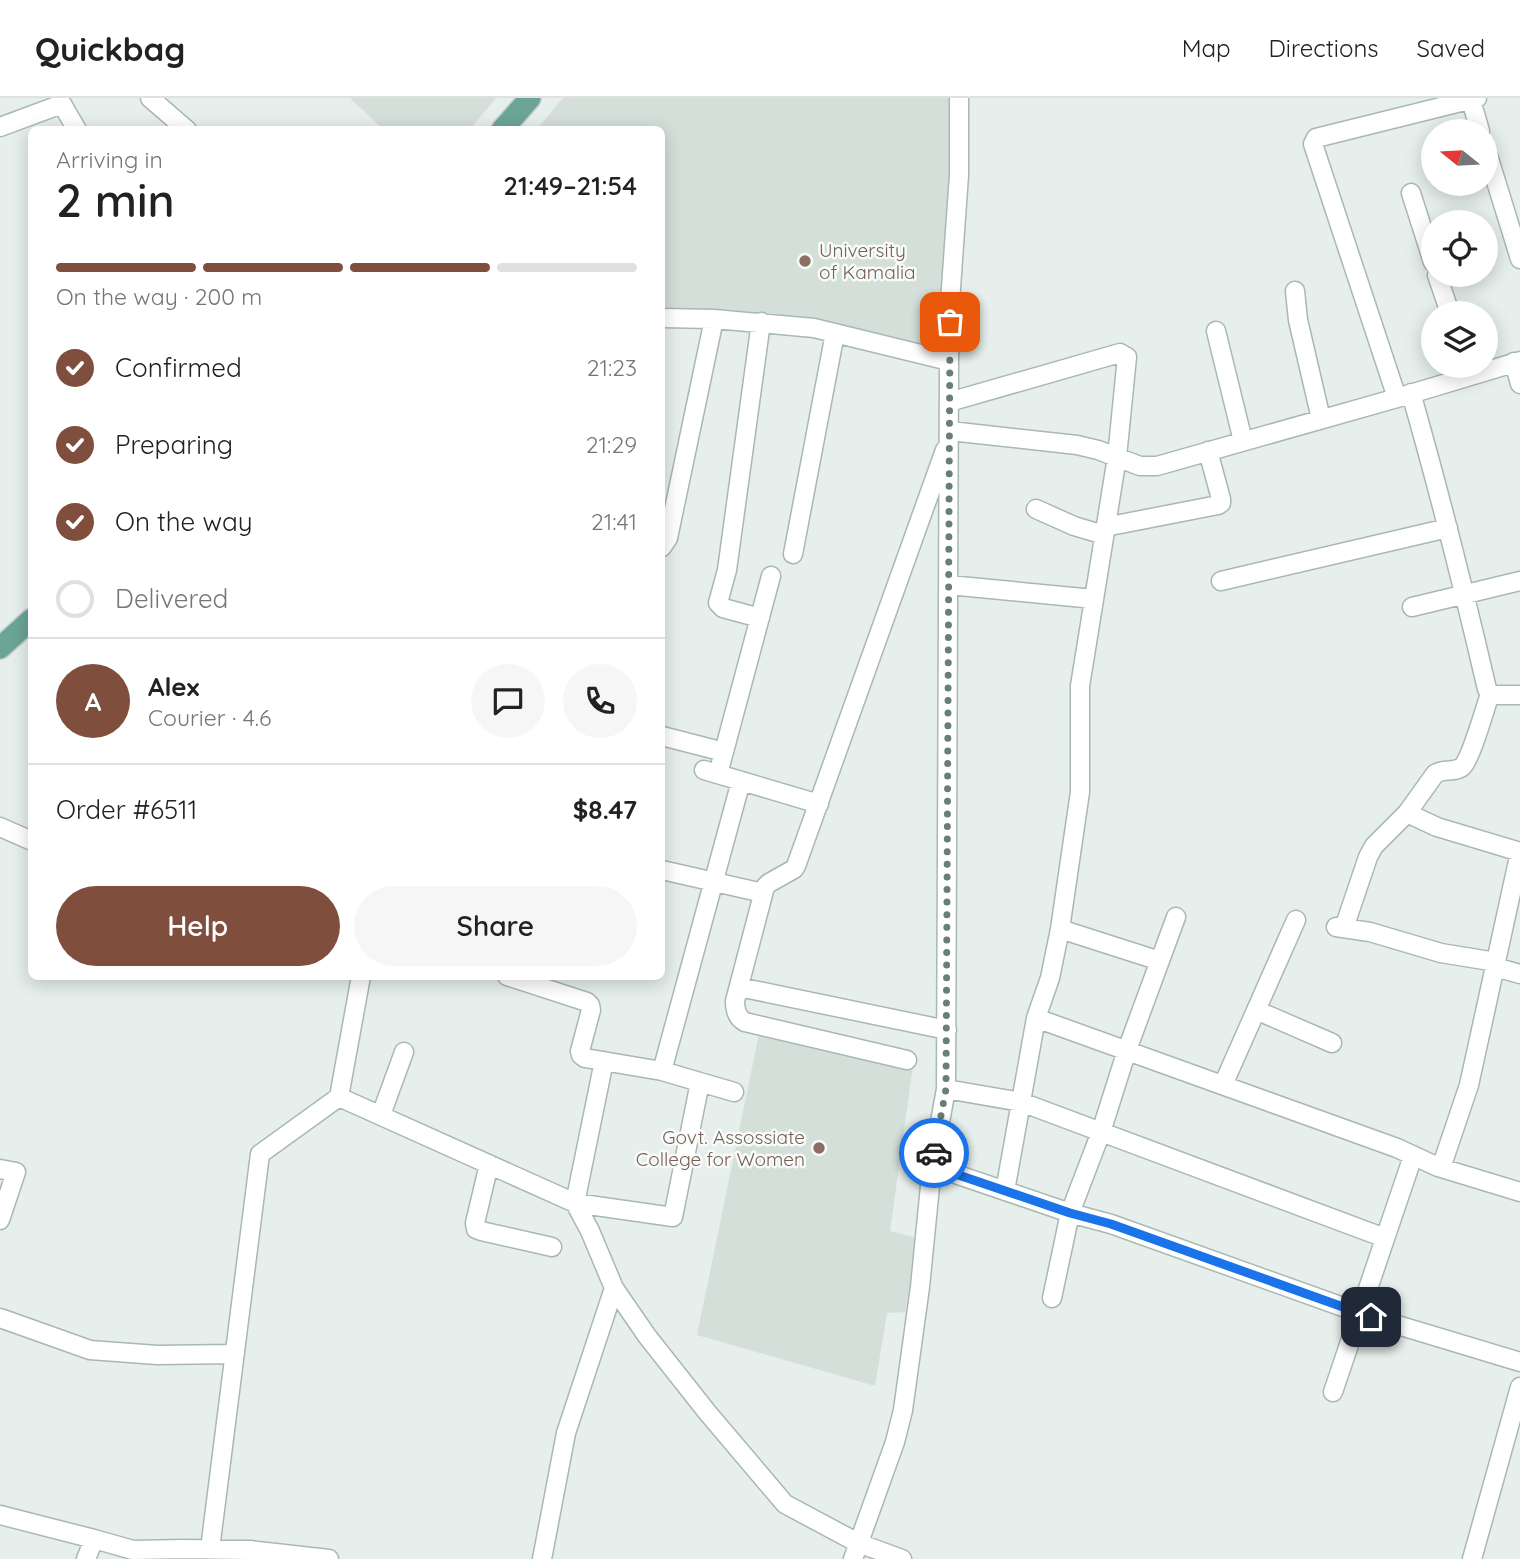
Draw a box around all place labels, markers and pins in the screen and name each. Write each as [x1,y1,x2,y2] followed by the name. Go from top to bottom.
[819,238,916,284] place label: University of Kamalia
[797,253,813,269] marker: University of Kamalia
[920,292,980,352] pin
[636,1125,805,1171] place label: Govt. Assossiate College for Women
[811,1140,827,1156] marker: Govt. Assossiate College for Women
[1341,1287,1401,1347] pin

